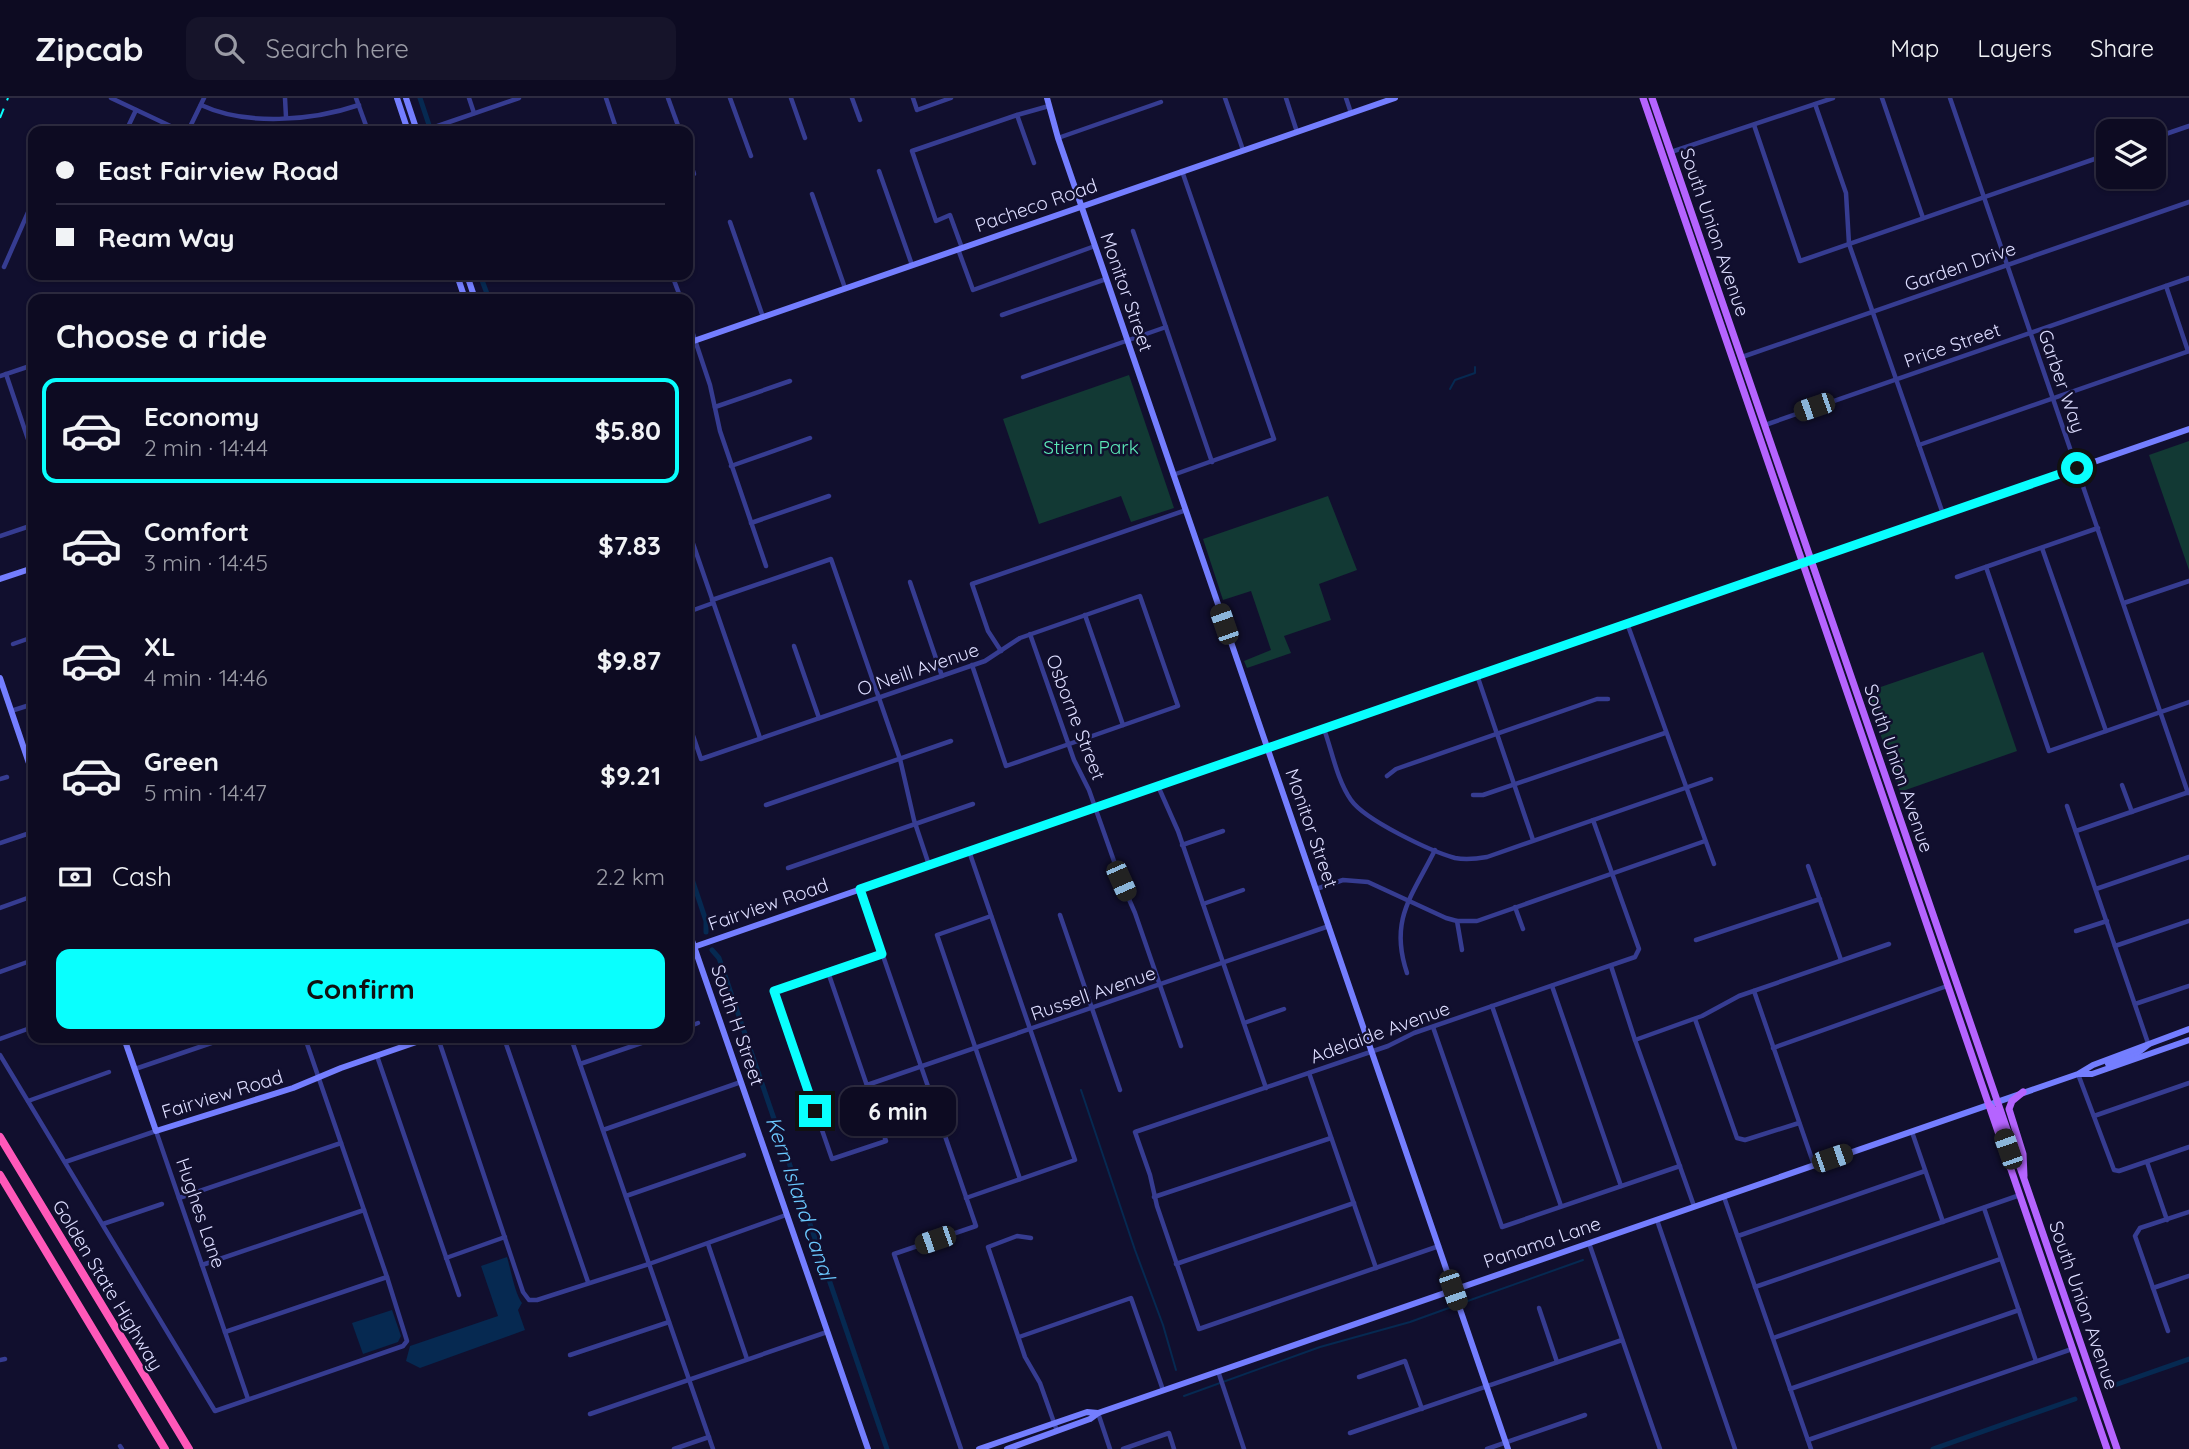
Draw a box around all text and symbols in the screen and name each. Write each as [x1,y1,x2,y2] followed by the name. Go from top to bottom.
[186,17,676,80] search box
[35,28,144,69] text: Zipcab
[210,29,248,67] icon: search
[266,32,409,65] text: Search here
[1890,33,1939,63] text: Map
[1977,33,2052,63] text: Layers
[2090,33,2154,63] text: Share
[2096,119,2166,189] map controls
[2096,119,2166,189] button: layers
[1675,145,1755,319] street label: South Union Avenue
[98,154,339,187] text: East Fairview Road
[972,173,1100,237] street label: Pacheco Road
[98,221,235,254] text: Ream Way
[1095,229,1159,355] street label: Monitor Street
[1901,236,2019,296] street label: Garden Drive
[56,316,268,356] text: Choose a ride
[1901,317,2003,373] street label: Price Street
[2033,326,2091,436] street label: Garber Way
[1791,390,1838,424] car
[60,399,123,462] icon: car
[144,400,259,433] text: Economy
[595,414,661,447] text: $5.80
[144,433,268,462] text: 2 min · 14:44
[1043,435,1139,459] park label: Stiern Park
[2061,452,2093,484] route start
[60,514,123,577] icon: car
[144,515,249,548] text: Comfort
[598,529,661,562] text: $7.83
[144,548,268,577] text: 3 min · 14:45
[1208,601,1241,647] car
[60,629,123,692] icon: car
[144,630,176,663] text: XL
[854,637,982,701] street label: O Neill Avenue
[597,644,661,677] text: $9.87
[1041,651,1111,783] street label: Osborne Street
[144,663,268,692] text: 4 min · 14:46
[1859,681,1939,855] street label: South Union Avenue
[60,744,123,807] icon: car
[144,745,219,778] text: Green
[600,759,661,792] text: $9.21
[1280,765,1344,891] street label: Monitor Street
[144,778,267,807] text: 5 min · 14:47
[56,858,94,896] icon: cash
[1103,858,1140,904] car
[112,860,172,893] text: Cash
[596,862,665,891] text: 2.2 km
[705,872,831,936] street label: Fairview Road
[56,949,665,1029] button: Confirm
[1027,960,1159,1026] street label: Russell Avenue
[706,961,770,1089] street label: South H Street
[1307,996,1453,1068] street label: Adelaide Avenue
[158,1064,286,1124] street label: Fairview Road
[840,1086,955,1136] callout: 6 min
[799,1095,831,1127] route end
[868,1097,928,1126] text: 6 min
[761,1113,842,1285] water label: Kern Island Canal
[1992,1126,2025,1172] car
[1809,1141,1856,1175] car
[171,1155,231,1271] street label: Hughes Lane
[47,1195,169,1375] street label: Golden State Highway
[1480,1211,1604,1273] street label: Panama Lane
[2044,1218,2124,1392] street label: South Union Avenue
[912,1223,959,1257] car
[1437,1267,1470,1313] car

